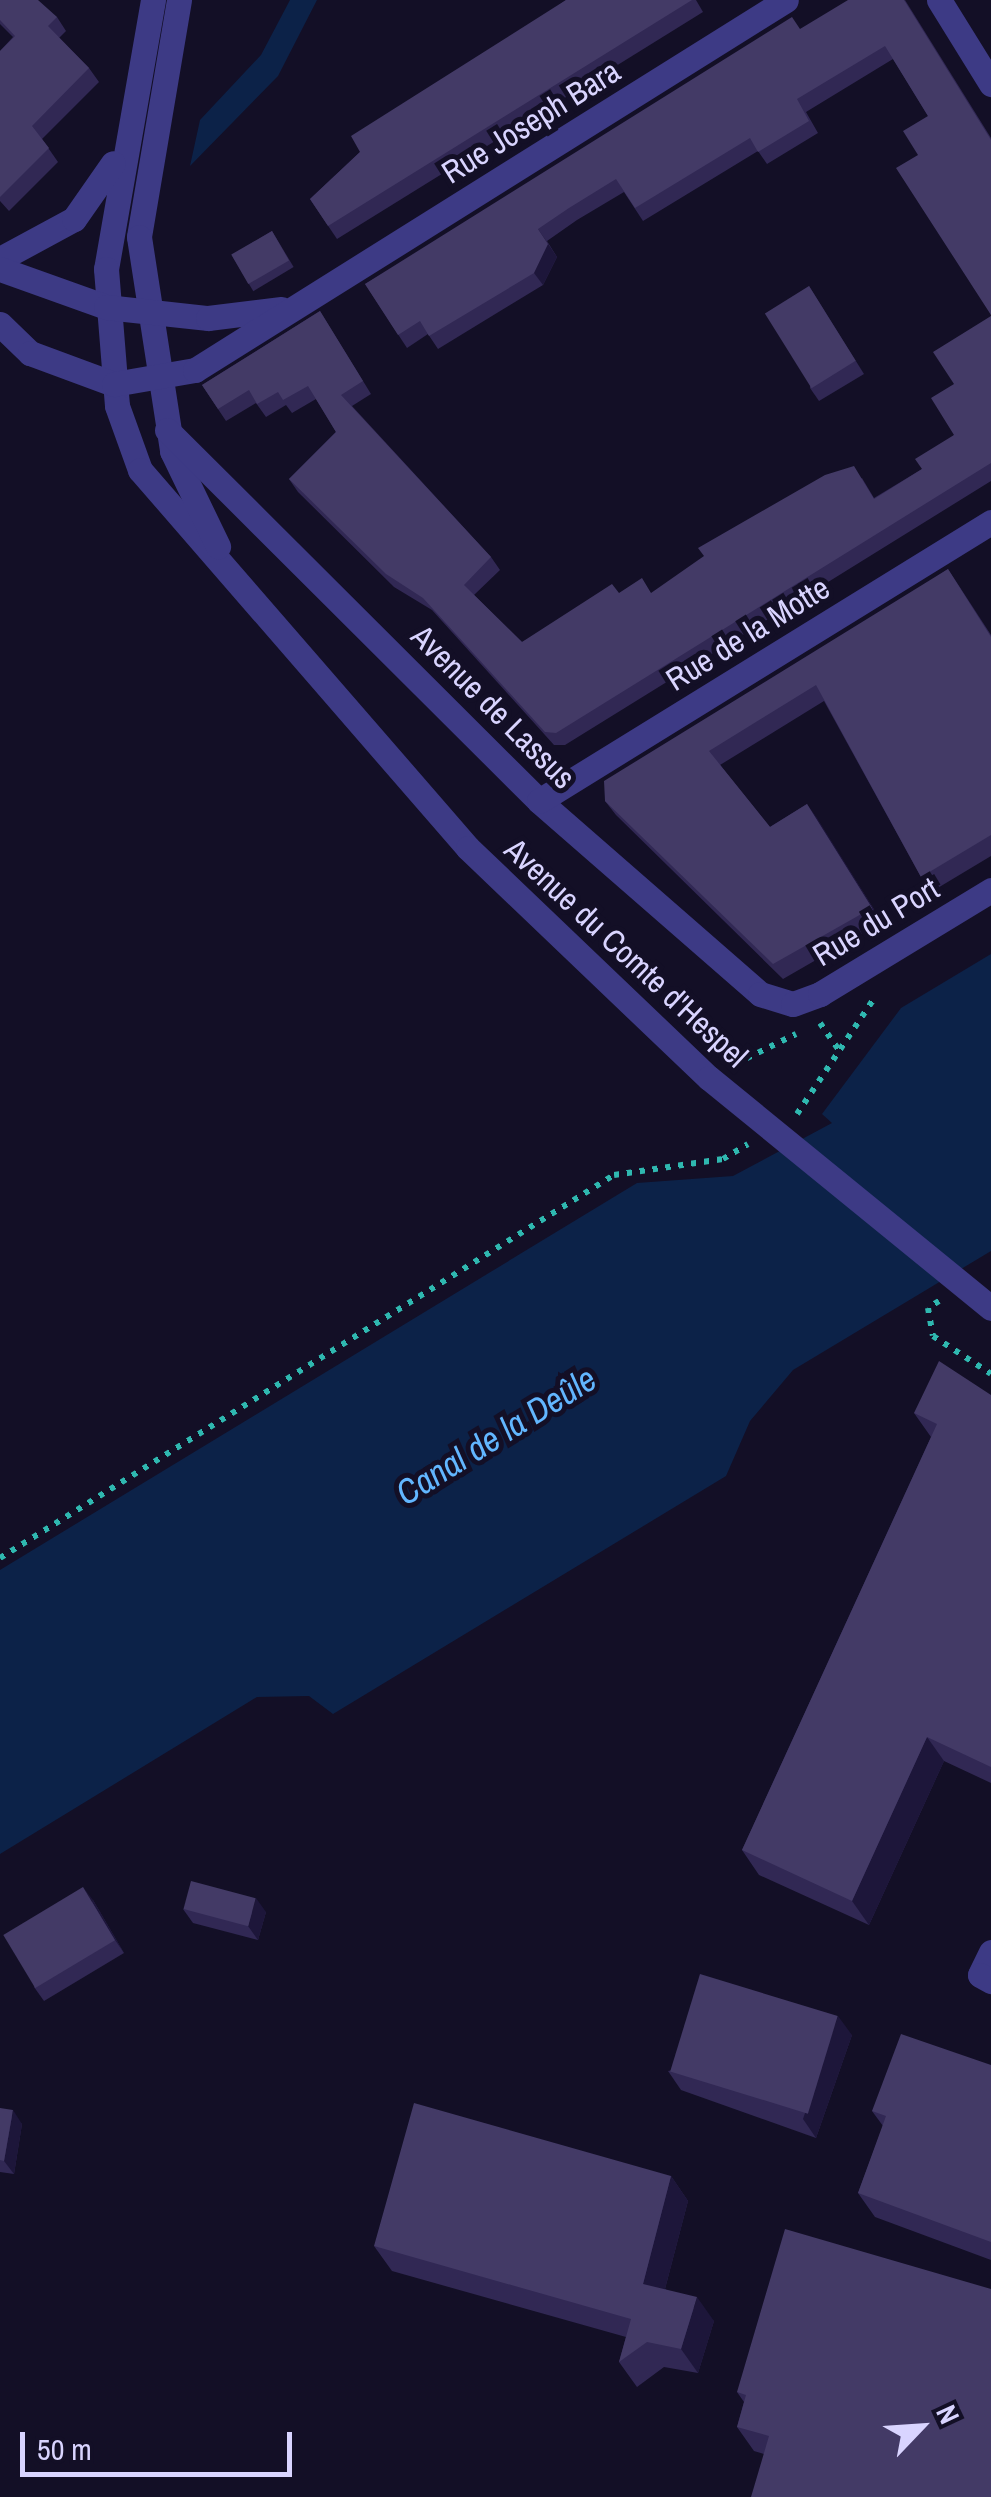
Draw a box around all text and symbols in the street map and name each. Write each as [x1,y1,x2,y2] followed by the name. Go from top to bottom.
[435,52,627,192] street label: Rue Joseph Bara
[659,569,837,699] street label: Rue de la Motte
[403,617,583,797] street label: Avenue de Lassus
[497,830,755,1076] street label: Avenue du Comte d'Hespel
[806,869,946,975] street label: Rue du Port
[388,1358,604,1514] water label: Canal de la Deûle
[871,2377,971,2477] north arrow
[927,2399,969,2430] text: N
[25,2412,298,2474] scale bar
[37,2429,92,2469] text: 50 m

